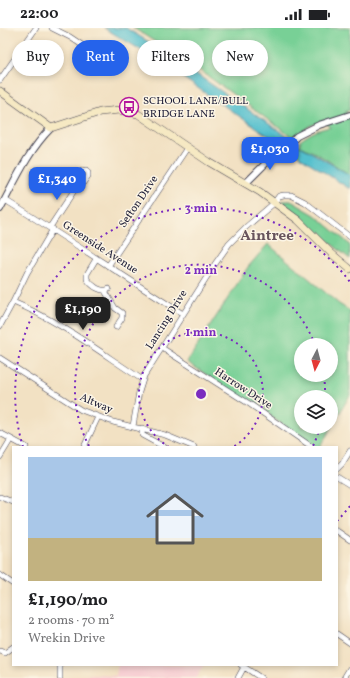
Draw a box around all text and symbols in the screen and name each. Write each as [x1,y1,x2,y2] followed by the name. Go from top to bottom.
[20,4,58,25] text: 22:00
[12,40,64,76] chip: Buy
[72,40,129,76] chip: Rent
[137,40,204,76] chip: Filters
[212,40,268,76] chip: New
[143,94,248,122] place label: SCHOOL LANE/BULL BRIDGE LANE
[118,96,140,118] bus stop icon: SCHOOL LANE/BULL BRIDGE LANE
[237,137,303,171] pin: £1,030
[251,141,289,159] text: £1,030
[24,167,90,201] pin: £1,340
[38,171,76,189] text: £1,340
[116,173,162,231] street label: Sefton Drive
[185,201,217,217] text: 3 min
[59,218,141,278] street label: Greenside Avenue
[240,226,294,247] district label: Aintree
[185,263,217,279] text: 2 min
[143,287,191,353] street label: Lancing Drive
[50,297,116,331] pin: £1,190
[64,301,102,319] text: £1,190
[186,325,217,341] text: 1 min
[294,338,338,382] north arrow
[294,338,338,434] map controls
[211,365,275,413] street label: Harrow Drive
[194,387,208,401] centre of rings
[77,390,115,418] street label: Altway
[294,390,338,434] button: layers
[139,483,211,555] icon: home
[28,589,108,612] text: £1,190/mo
[28,612,114,630] text: 2 rooms · 70 m²
[28,630,105,648] text: Wrekin Drive

